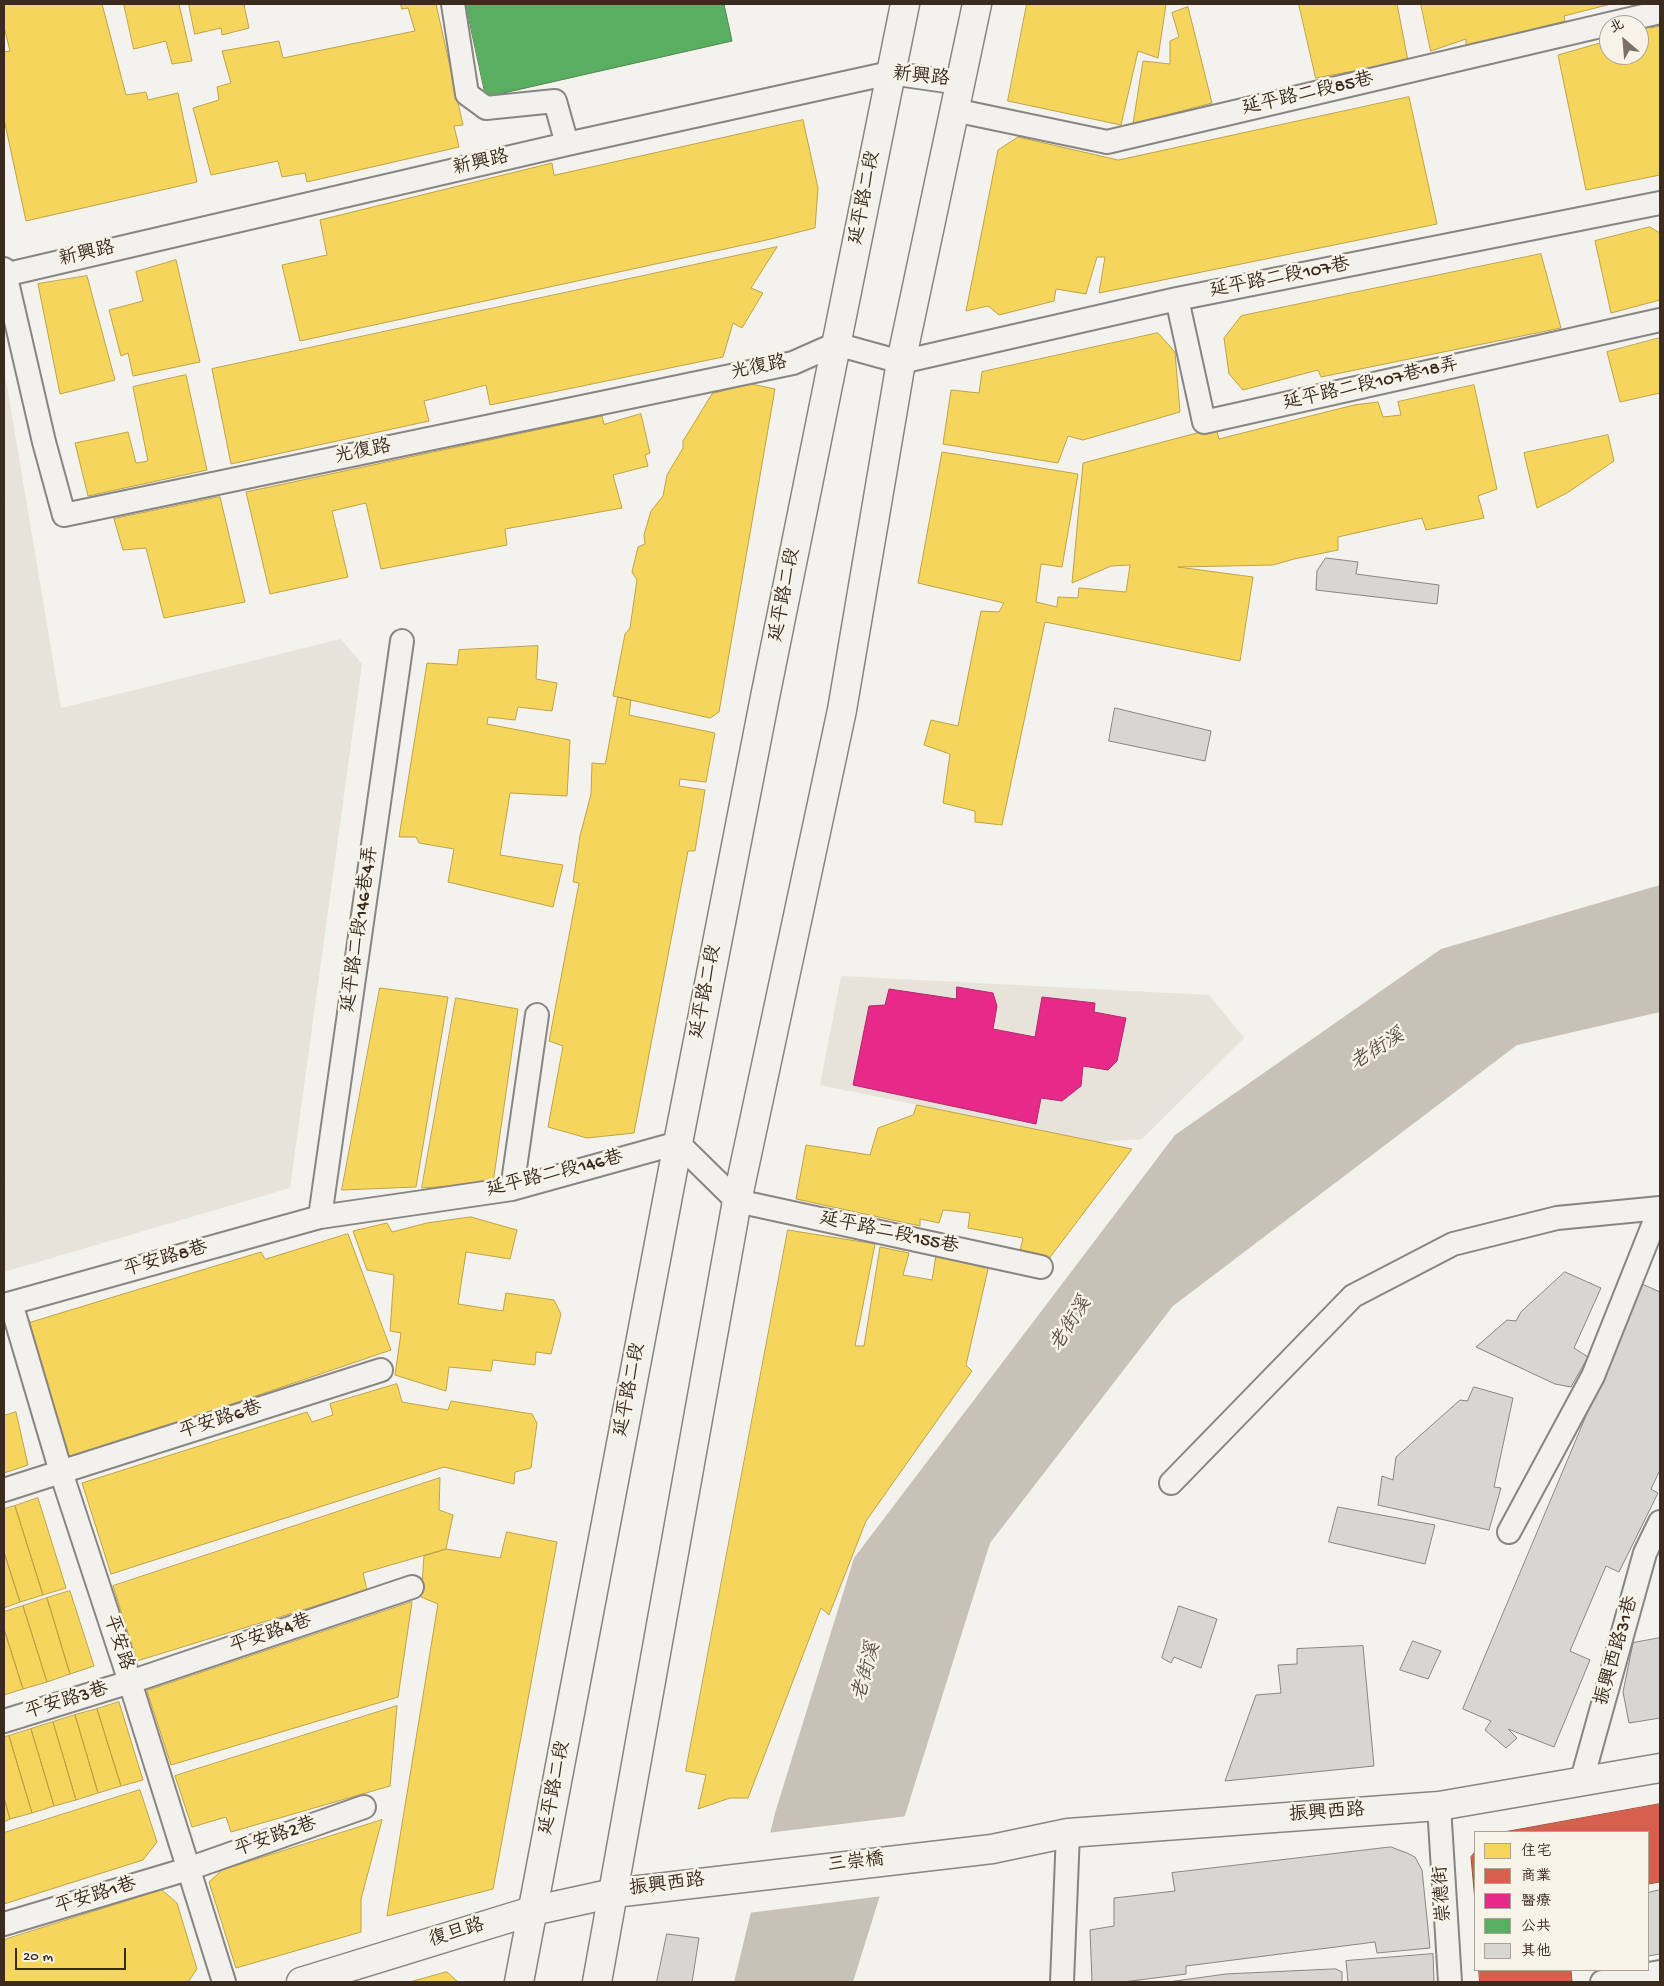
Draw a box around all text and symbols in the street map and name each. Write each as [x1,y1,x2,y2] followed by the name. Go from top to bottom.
[1599,15,1649,65] north arrow
[1607,16,1628,38] text: 北
[891,64,951,92] street label: 新興路
[1240,69,1376,121] street label: 延平路二段85巷
[451,146,511,182] street label: 新興路
[846,149,886,247] street label: 延平路二段
[57,237,117,273] street label: 新興路
[1208,254,1352,304] street label: 延平路二段107巷
[729,352,789,386] street label: 光復路
[1281,354,1461,416] street label: 延平路二段107巷18弄
[333,436,393,470] street label: 光復路
[766,546,806,644] street label: 延平路二段
[338,844,384,1014] street label: 延平路二段146巷4弄
[687,943,727,1041] street label: 延平路二段
[1346,1025,1410,1077] water label: 老街溪
[484,1147,626,1203] street label: 延平路二段146巷
[817,1208,961,1260] street label: 延平路二段155巷
[121,1237,211,1283] street label: 平安路8巷
[1046,1293,1098,1357] water label: 老街溪
[611,1341,651,1439] street label: 延平路二段
[177,1397,265,1445] street label: 平安路6巷
[1592,1594,1644,1708] street label: 振興西路31巷
[227,1610,315,1660] street label: 平安路4巷
[97,1612,137,1674] street label: 平安路
[849,1640,887,1704] water label: 老街溪
[23,1679,111,1725] street label: 平安路3巷
[536,1739,576,1837] street label: 延平路二段
[1288,1800,1366,1828] street label: 振興西路
[232,1813,320,1863] street label: 平安路2巷
[1474,1831,1649,1971] legend
[1521,1843,1551,1861] text: 住宅
[826,1849,886,1879] street label: 三崇橋
[1431,1865,1457,1923] street label: 崇德街
[1521,1868,1551,1886] text: 商業
[628,1870,706,1902] street label: 振興西路
[53,1874,139,1920] street label: 平安路1巷
[1521,1893,1551,1911] text: 醫療
[426,1915,488,1953] street label: 復旦路
[1521,1918,1551,1936] text: 公共
[18,1938,129,1970] scale bar
[1521,1943,1551,1961] text: 其他
[23,1948,53,1966] text: 20 m

